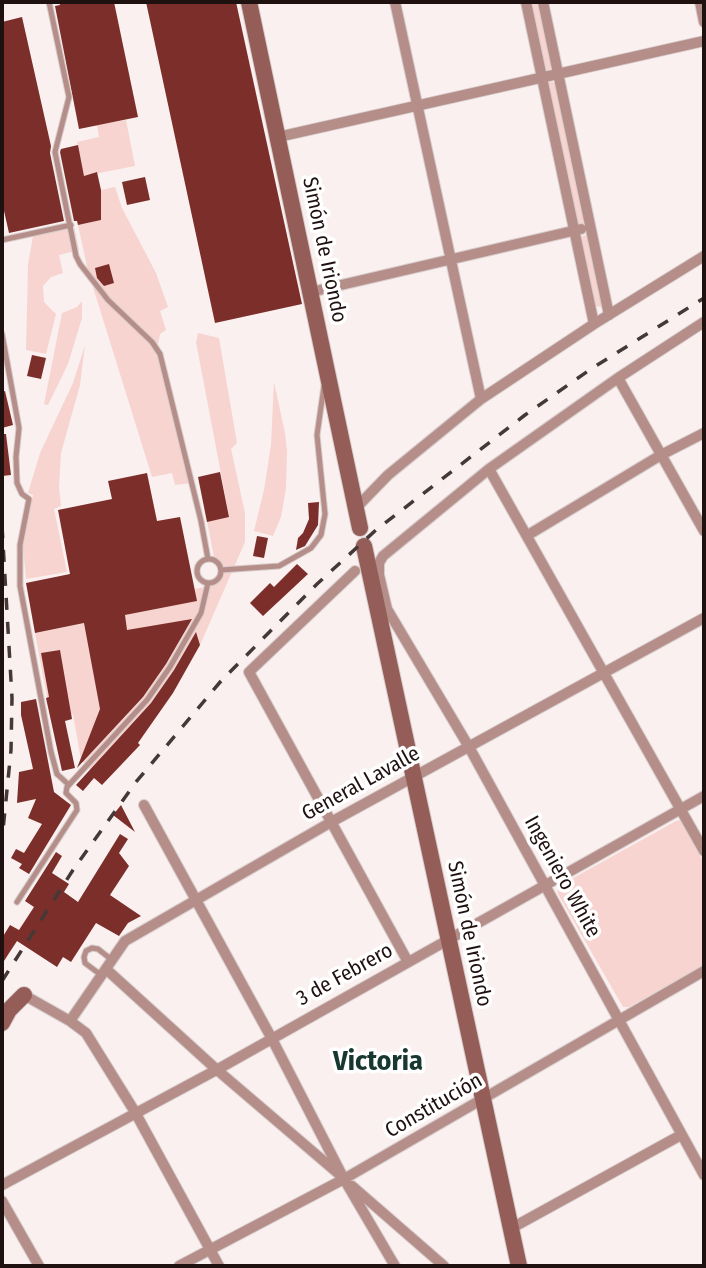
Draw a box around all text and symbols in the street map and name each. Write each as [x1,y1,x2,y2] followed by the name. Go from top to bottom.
[296,175,352,325] street label: Simón de Iriondo
[298,741,424,827] street label: General Lavalle
[518,812,606,942] street label: Ingeniero White
[441,859,497,1009] street label: Simón de Iriondo
[293,938,397,1012] street label: 3 de Febrero
[333,1045,423,1079] district label: Victoria
[381,1068,487,1144] street label: Constitución

